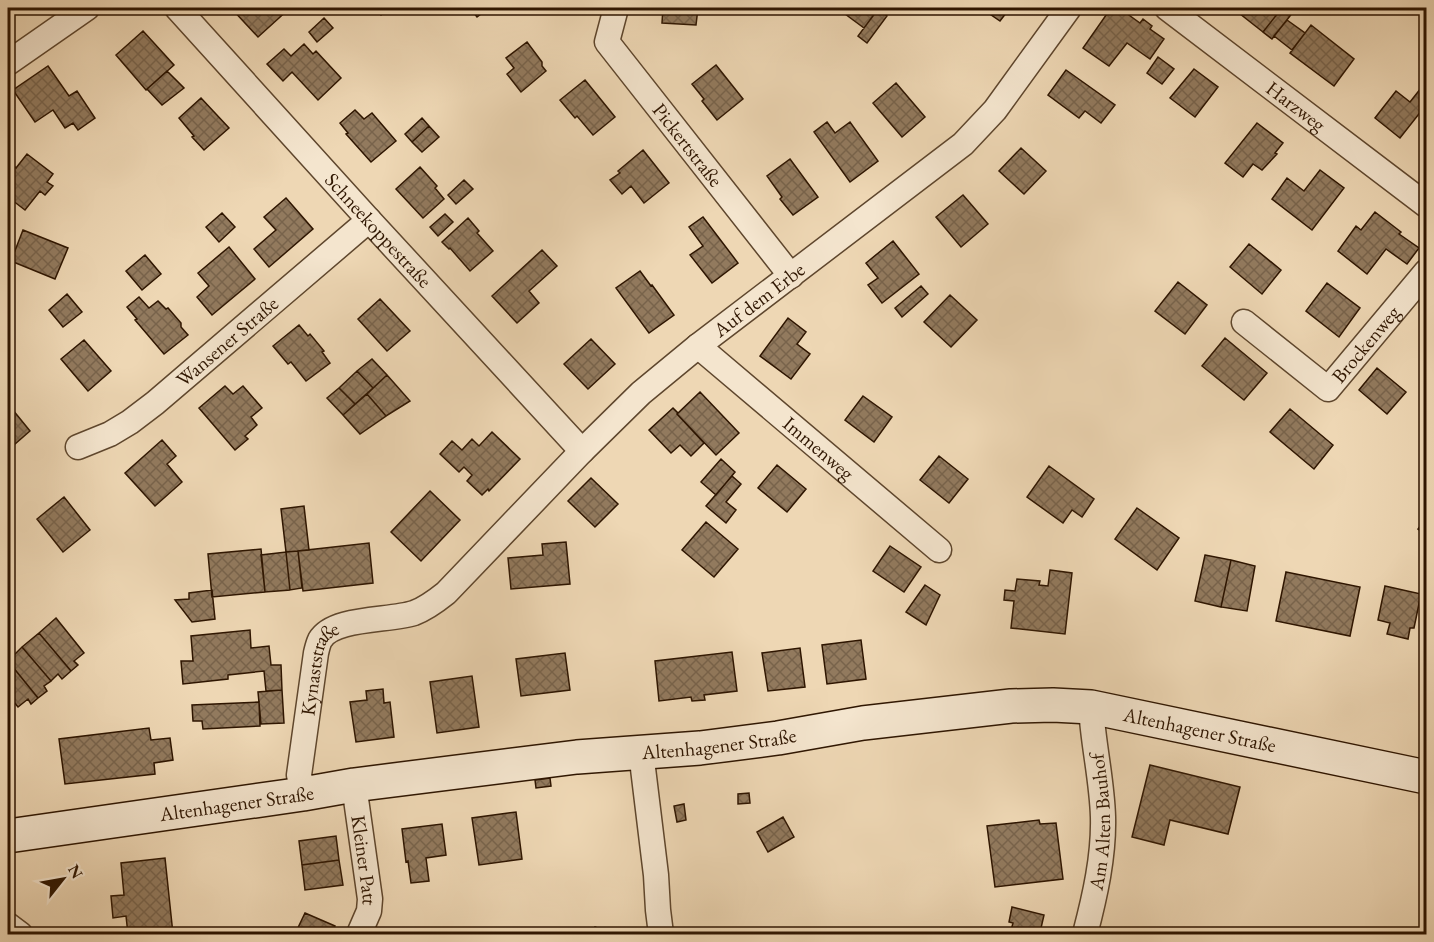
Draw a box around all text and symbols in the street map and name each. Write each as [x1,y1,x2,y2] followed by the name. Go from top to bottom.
[1261,75,1331,137] street label: Harzweg
[647,98,729,192] street label: Pickertstraße
[319,167,438,293] street label: Schneekoppestraße
[707,256,810,343] street label: Auf dem Erbe
[171,290,284,392] street label: Wansener Straße
[1326,300,1406,388] street label: Brockenweg
[778,411,860,486] street label: Immenweg
[294,615,343,717] street label: Kynaststraße
[1120,701,1279,758] street label: Altenhagener Straße
[640,722,798,765] street label: Altenhagener Straße
[1083,749,1116,893] street label: Am Alten Bauhof
[157,779,316,827] street label: Altenhagener Straße
[345,813,383,907] street label: Kleiner Patt
[33,849,93,909] north arrow
[63,861,88,883] text: N

